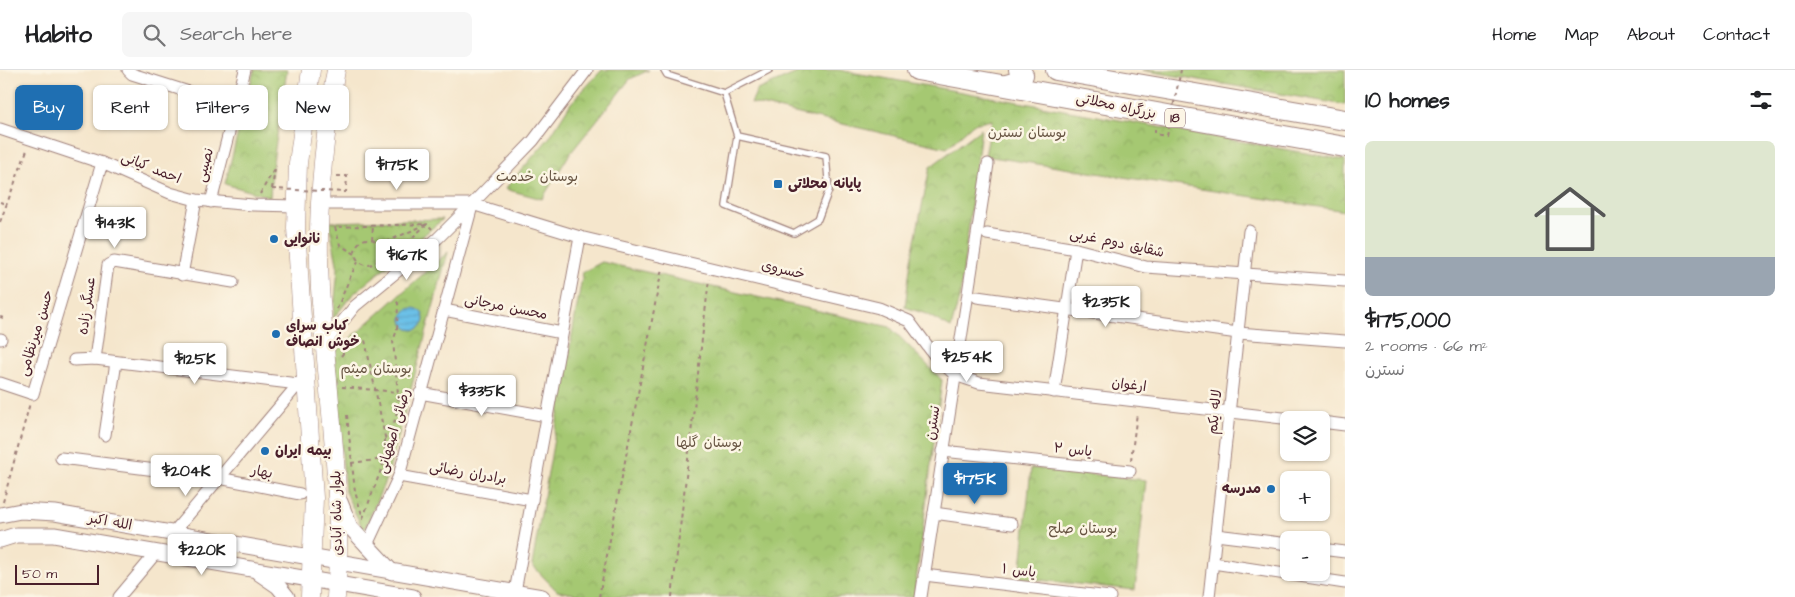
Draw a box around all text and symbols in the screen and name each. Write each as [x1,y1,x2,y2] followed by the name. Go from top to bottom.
[122,12,472,57] search box
[25,18,92,52] text: Habito
[140,21,168,49] icon: search
[180,21,292,48] text: Search here
[1492,22,1537,47] text: Home
[1565,22,1599,47] text: Map
[1627,22,1675,47] text: About
[1703,22,1770,47] text: Contact
[15,85,83,130] chip: Buy
[93,85,168,130] chip: Rent
[178,85,268,130] chip: Filters
[278,85,349,130] chip: New
[1365,86,1450,115] text: 10 homes
[1747,86,1775,114] icon: filters
[1074,88,1158,124] street label: بزرگراه محلاتی
[1165,108,1185,128] road number: 18
[988,123,1066,143] park label: بوستان نسترن
[191,146,219,184] street label: نصیبی
[118,147,184,189] street label: احمد کیانی
[362,148,432,191] pin: $175K
[376,154,418,176] text: $175K
[496,167,578,187] park label: بوستان خدمت
[788,174,861,194] place label: پایانه محلاتی
[1525,174,1615,264] icon: home
[772,178,784,190] marker: پایانه محلاتی
[80,206,150,249] pin: $143K
[95,212,135,234] text: $143K
[1068,223,1166,263] street label: شقایق دوم غربی
[284,229,321,249] place label: نانوایی
[268,233,280,245] marker: نانوایی
[372,238,442,281] pin: $167K
[387,244,427,266] text: $167K
[759,255,807,285] street label: خسروی
[73,276,101,336] street label: عسگر زاده
[1071,286,1141,328] pin: $235K
[13,287,59,379] street label: حسن میرنظامی
[463,289,549,325] street label: محسن مرجانی
[1082,291,1130,313] text: $235K
[1365,306,1451,335] text: $175,000
[286,316,360,352] place label: کباب سرای خوش انصاف
[270,328,282,340] marker: کباب سرای خوش انصاف
[1365,335,1488,357] text: 2 rooms · 66 m²
[932,340,1002,383] pin: $254K
[160,342,230,385] pin: $125K
[942,346,992,368] text: $254K
[174,348,216,370] text: $125K
[340,359,412,379] park label: بوستان میثم
[1365,359,1405,381] text: نسترن
[1110,373,1148,397] street label: ارغوان
[447,374,517,417] pin: $335K
[459,380,505,402] text: $335K
[372,386,416,476] street label: رضائی اصفهانی
[1203,389,1227,435] street label: لاله یکم
[920,404,946,442] street label: نسترن
[1280,411,1330,581] map controls
[1280,411,1330,461] button: layers
[676,433,742,453] park label: بوستان گلها
[1053,438,1093,462] street label: یاس ۲
[275,441,331,461] place label: بیمه ایران
[259,445,271,457] marker: بیمه ایران
[151,454,221,497] pin: $204K
[428,456,508,490] street label: برادران رضائی
[162,460,210,482] text: $204K
[249,460,274,484] street label: بهار
[940,462,1010,505] pin: $175K
[954,468,996,490] text: $175K
[326,470,348,556] street label: بلوار شاه آبادی
[1280,471,1330,521] button: +
[1222,479,1261,499] place label: مدرسه
[1265,483,1277,495] marker: مدرسه
[85,508,134,536] street label: الله اکبر
[1049,519,1117,539] park label: بوستان صلح
[1280,531,1330,581] button: −
[167,534,237,576] pin: $220K
[179,539,226,561] text: $220K
[1001,559,1037,583] street label: یاس ۱
[15,562,99,585] scale bar
[22,564,57,584] text: 50 m

